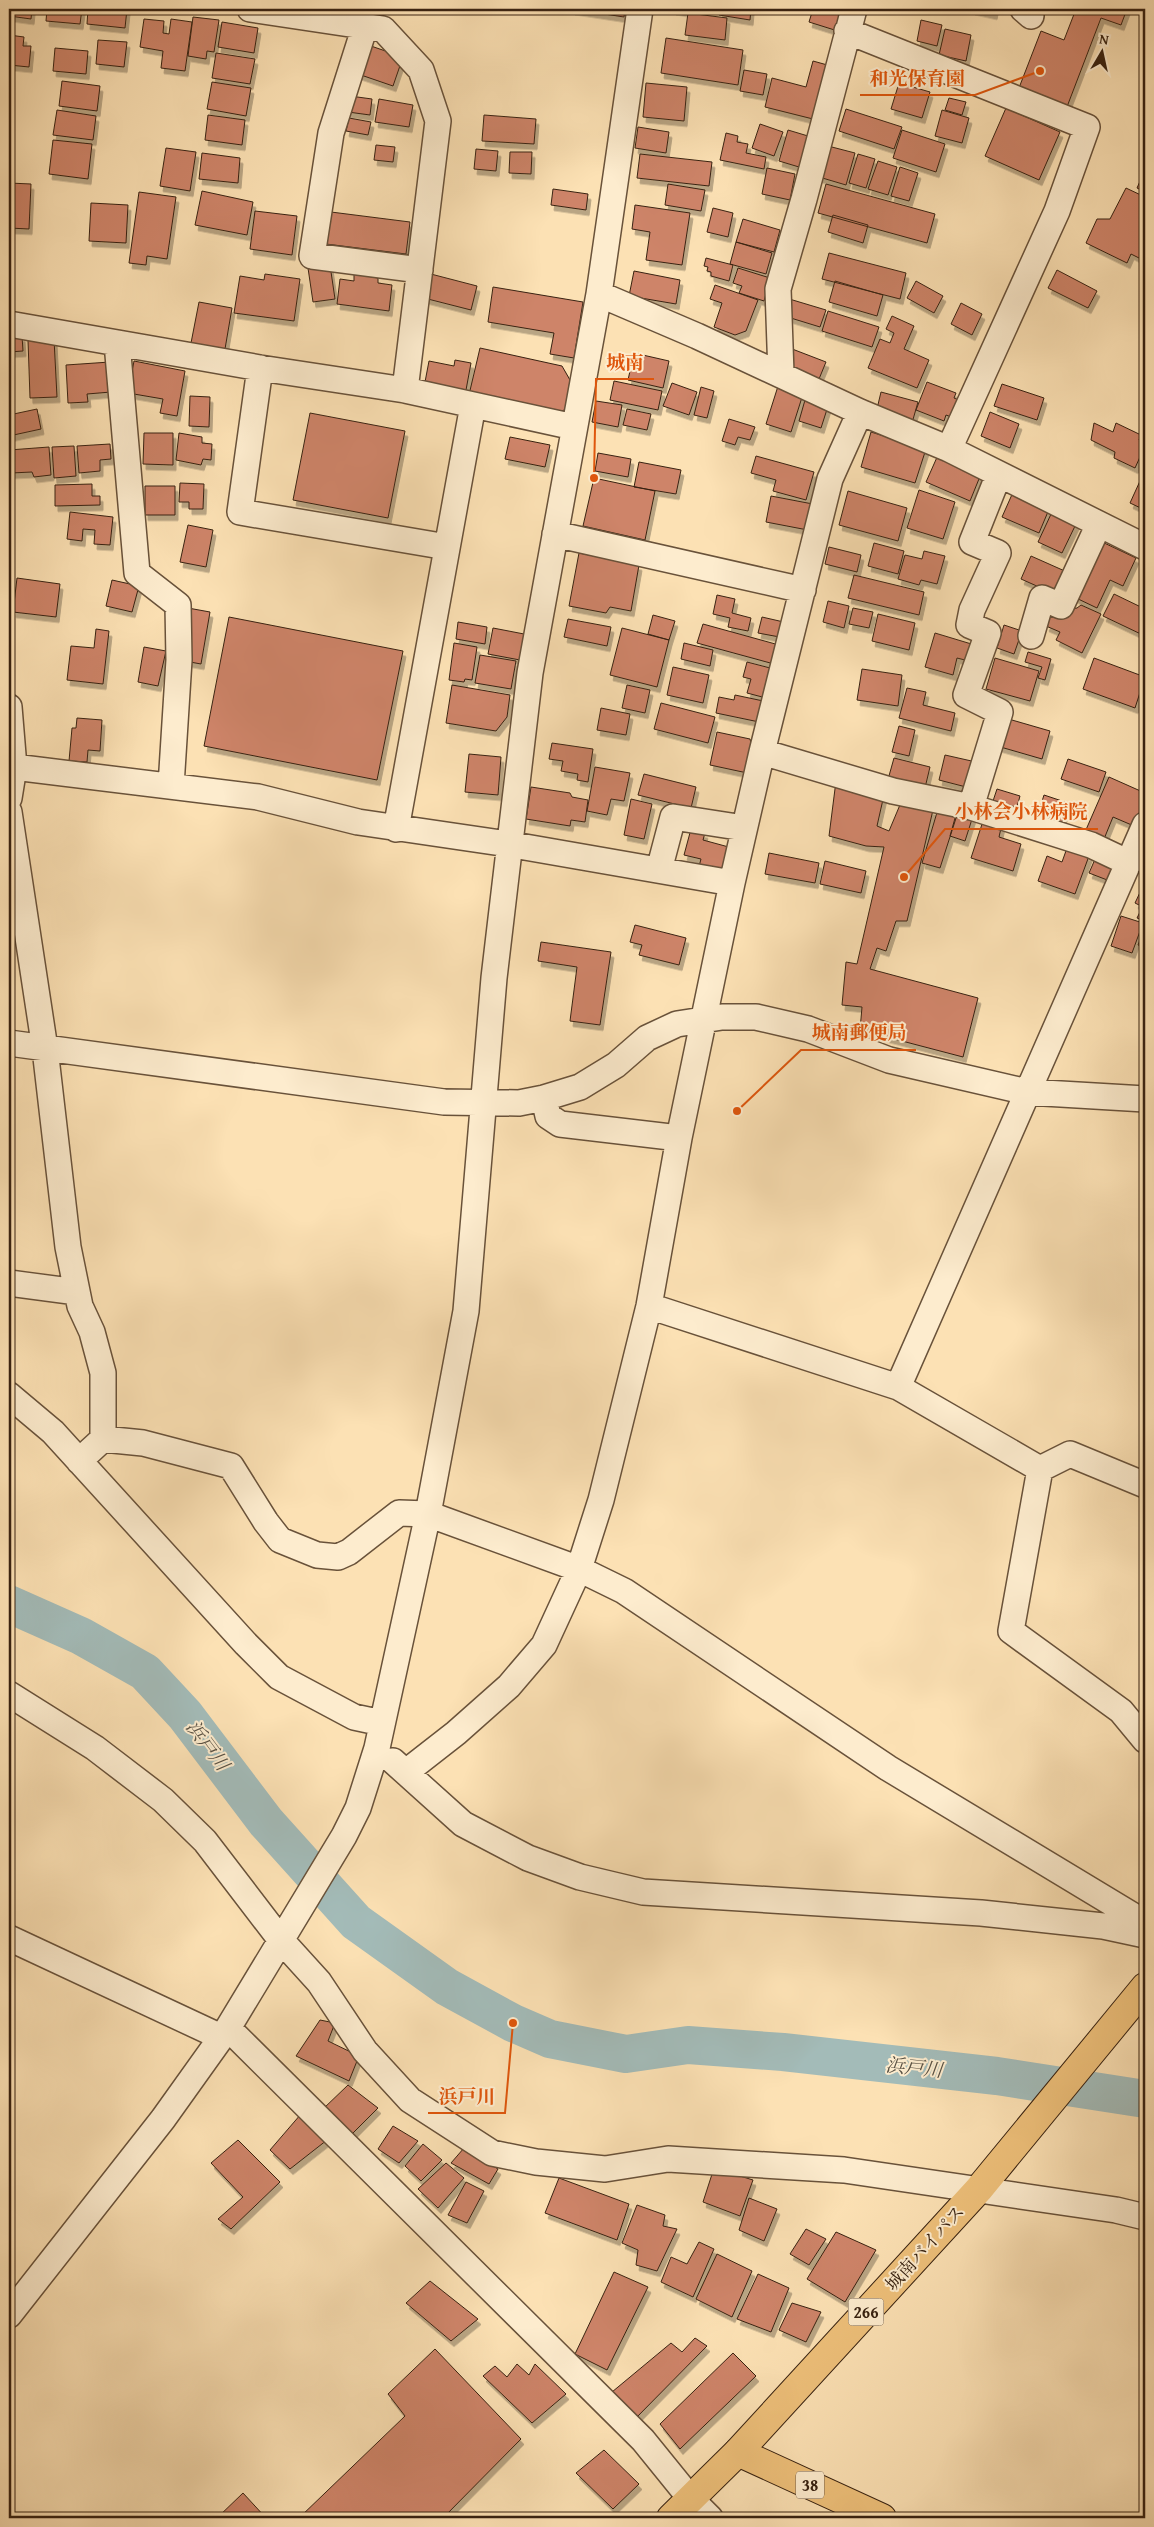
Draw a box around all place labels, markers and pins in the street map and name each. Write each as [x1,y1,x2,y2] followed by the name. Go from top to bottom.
[860,61,975,95] callout: 和光保育園
[596,345,654,379] callout: 城南
[945,795,1098,829] callout: 小林会小林病院
[801,1016,916,1050] callout: 城南郵便局
[428,2079,505,2113] callout: 浜戸川

